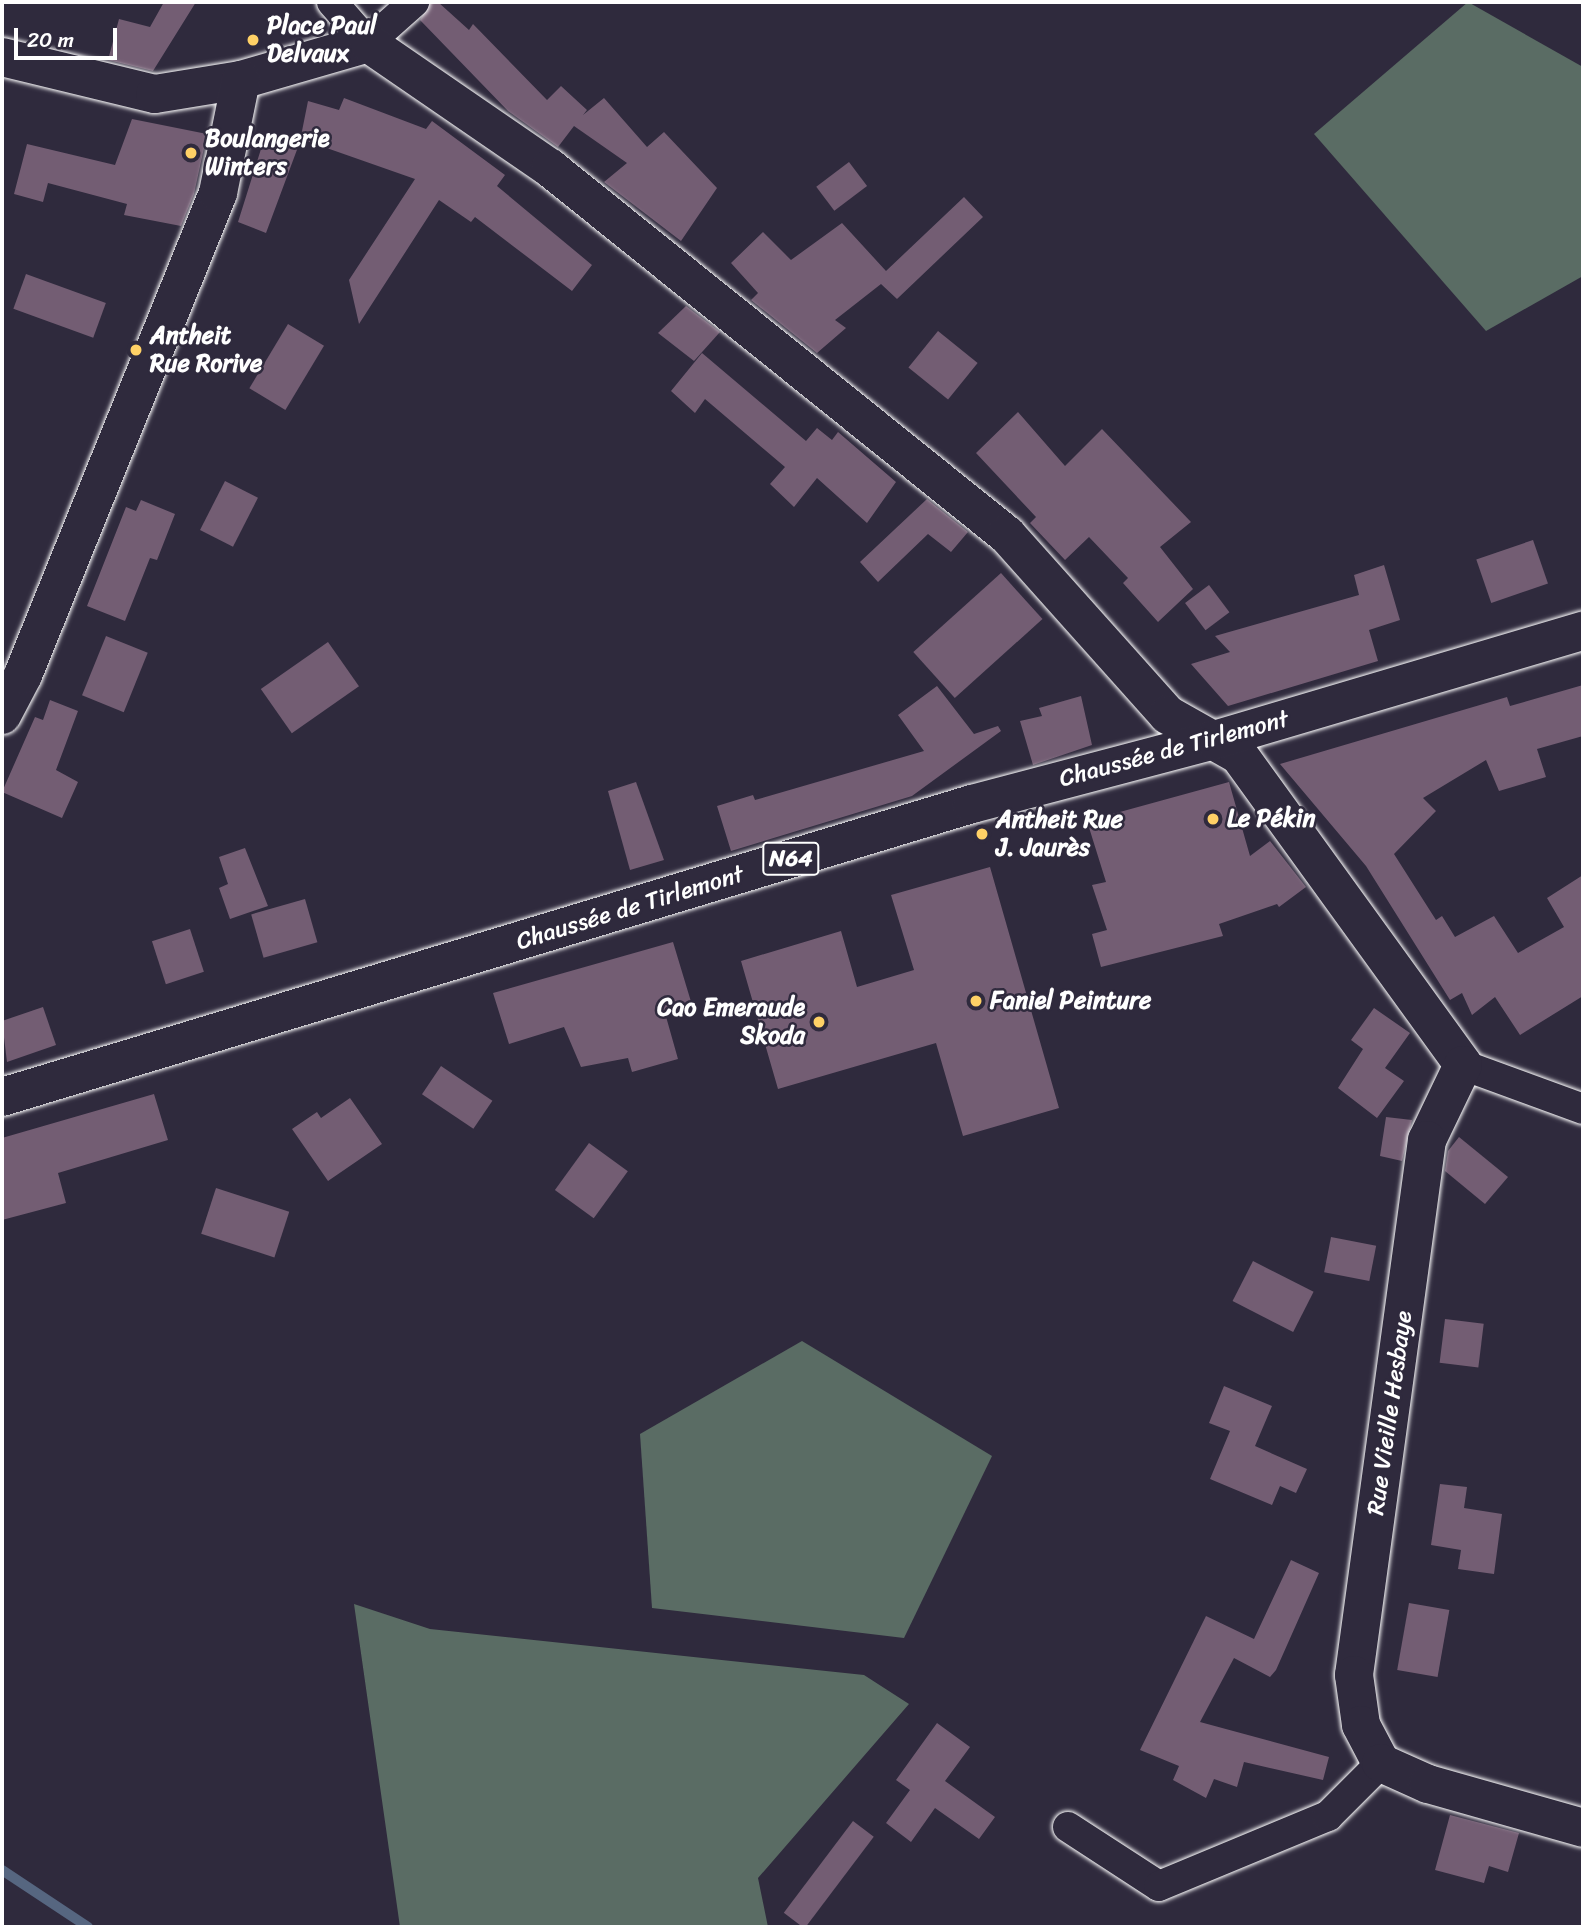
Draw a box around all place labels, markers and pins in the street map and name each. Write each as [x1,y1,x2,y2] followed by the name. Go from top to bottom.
[267,12,377,68] place label: Place Paul Delvaux
[245,32,261,48] marker: Place Paul Delvaux
[205,125,330,181] place label: Boulangerie Winters
[183,145,199,161] marker: Boulangerie Winters
[150,322,262,378] place label: Antheit Rue Rorive
[128,342,144,358] marker: Antheit Rue Rorive
[1227,805,1316,833] place label: Le Pékin
[996,806,1123,862] place label: Antheit Rue J. Jaurès
[1205,811,1221,827] marker: Le Pékin
[974,826,990,842] marker: Antheit Rue J. Jaurès
[990,987,1151,1015] place label: Faniel Peinture
[968,993,984,1009] marker: Faniel Peinture
[656,994,805,1050] place label: Cao Emeraude Skoda
[811,1014,827,1030] marker: Cao Emeraude Skoda

